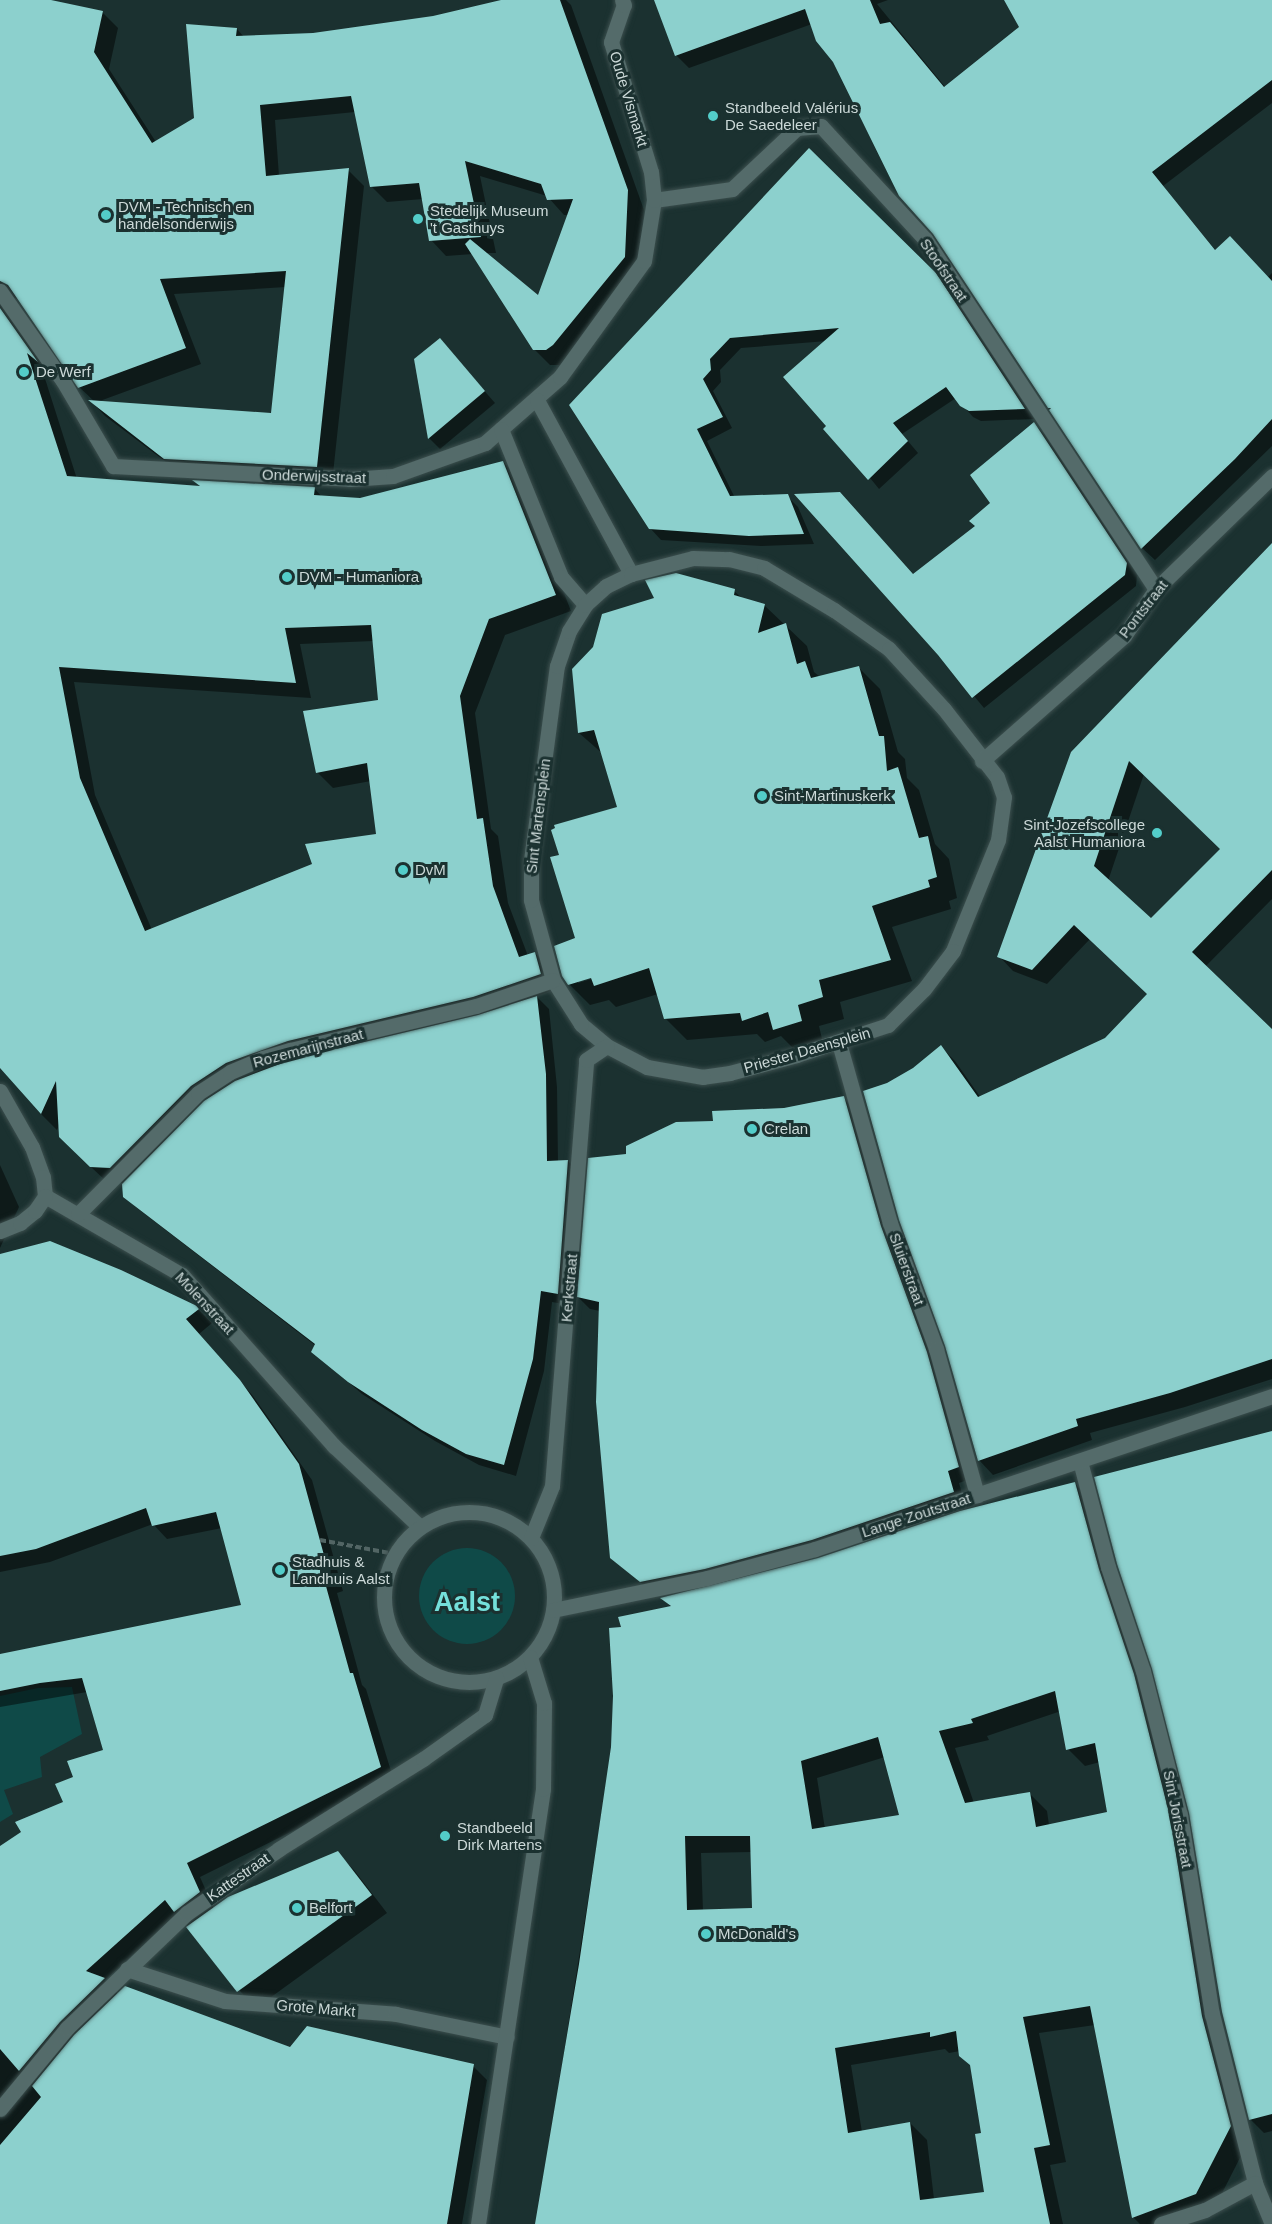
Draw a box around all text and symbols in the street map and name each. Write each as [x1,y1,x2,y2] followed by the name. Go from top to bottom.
[606,49,652,149] street label: Oude Vismarkt
[725,98,858,133] place label: Standbeeld Valérius De Saedeleer
[706,109,720,123] marker: Standbeeld Valérius De Saedeleer
[118,197,252,232] place label: DVM - Technisch en handelsonderwijs
[430,201,548,236] place label: Stedelijk Museum 't Gasthuys
[99,208,113,222] marker: DVM - Technisch en handelsonderwijs
[411,212,425,226] marker: Stedelijk Museum 't Gasthuys
[916,235,972,305] street label: Stoofstraat
[36,363,91,381] place label: De Werf
[17,365,31,379] marker: De Werf
[262,465,366,487] street label: Onderwijsstraat
[299,568,419,586] place label: DVM - Humaniora
[280,570,294,584] marker: DVM - Humaniora
[1115,577,1171,641] street label: Pontstraat
[522,757,554,875] street label: Sint Martensplein
[774,787,891,805] place label: Sint-Martinuskerk
[755,789,769,803] marker: Sint-Martinuskerk
[1023,815,1145,850] place label: Sint-Jozefscollege Aalst Humaniora
[1150,826,1164,840] marker: Sint-Jozefscollege Aalst Humaniora
[415,861,446,879] place label: DvM
[396,863,410,877] marker: DvM
[742,1023,872,1077] street label: Priester Daensplein
[251,1025,365,1071] street label: Rozemarijnstraat
[764,1120,808,1138] place label: Crelan
[745,1122,759,1136] marker: Crelan
[886,1230,928,1308] street label: Sluierstraat
[557,1253,581,1323] street label: Kerkstraat
[172,1268,238,1338] street label: Molenstraat
[859,1489,973,1541] street label: Lange Zoutstraat
[292,1552,390,1587] place label: Stadhuis & Landhuis Aalst
[273,1563,287,1577] marker: Stadhuis & Landhuis Aalst
[434,1587,500,1619] district label: Aalst
[1160,1769,1196,1869] street label: Sint Jorisstraat
[457,1818,542,1853] place label: Standbeeld Dirk Martens
[438,1829,452,1843] marker: Standbeeld Dirk Martens
[203,1849,273,1905] street label: Kattestraat
[309,1899,352,1917] place label: Belfort
[290,1901,304,1915] marker: Belfort
[718,1925,796,1943] place label: McDonald's
[699,1927,713,1941] marker: McDonald's
[276,1996,356,2020] street label: Grote Markt

